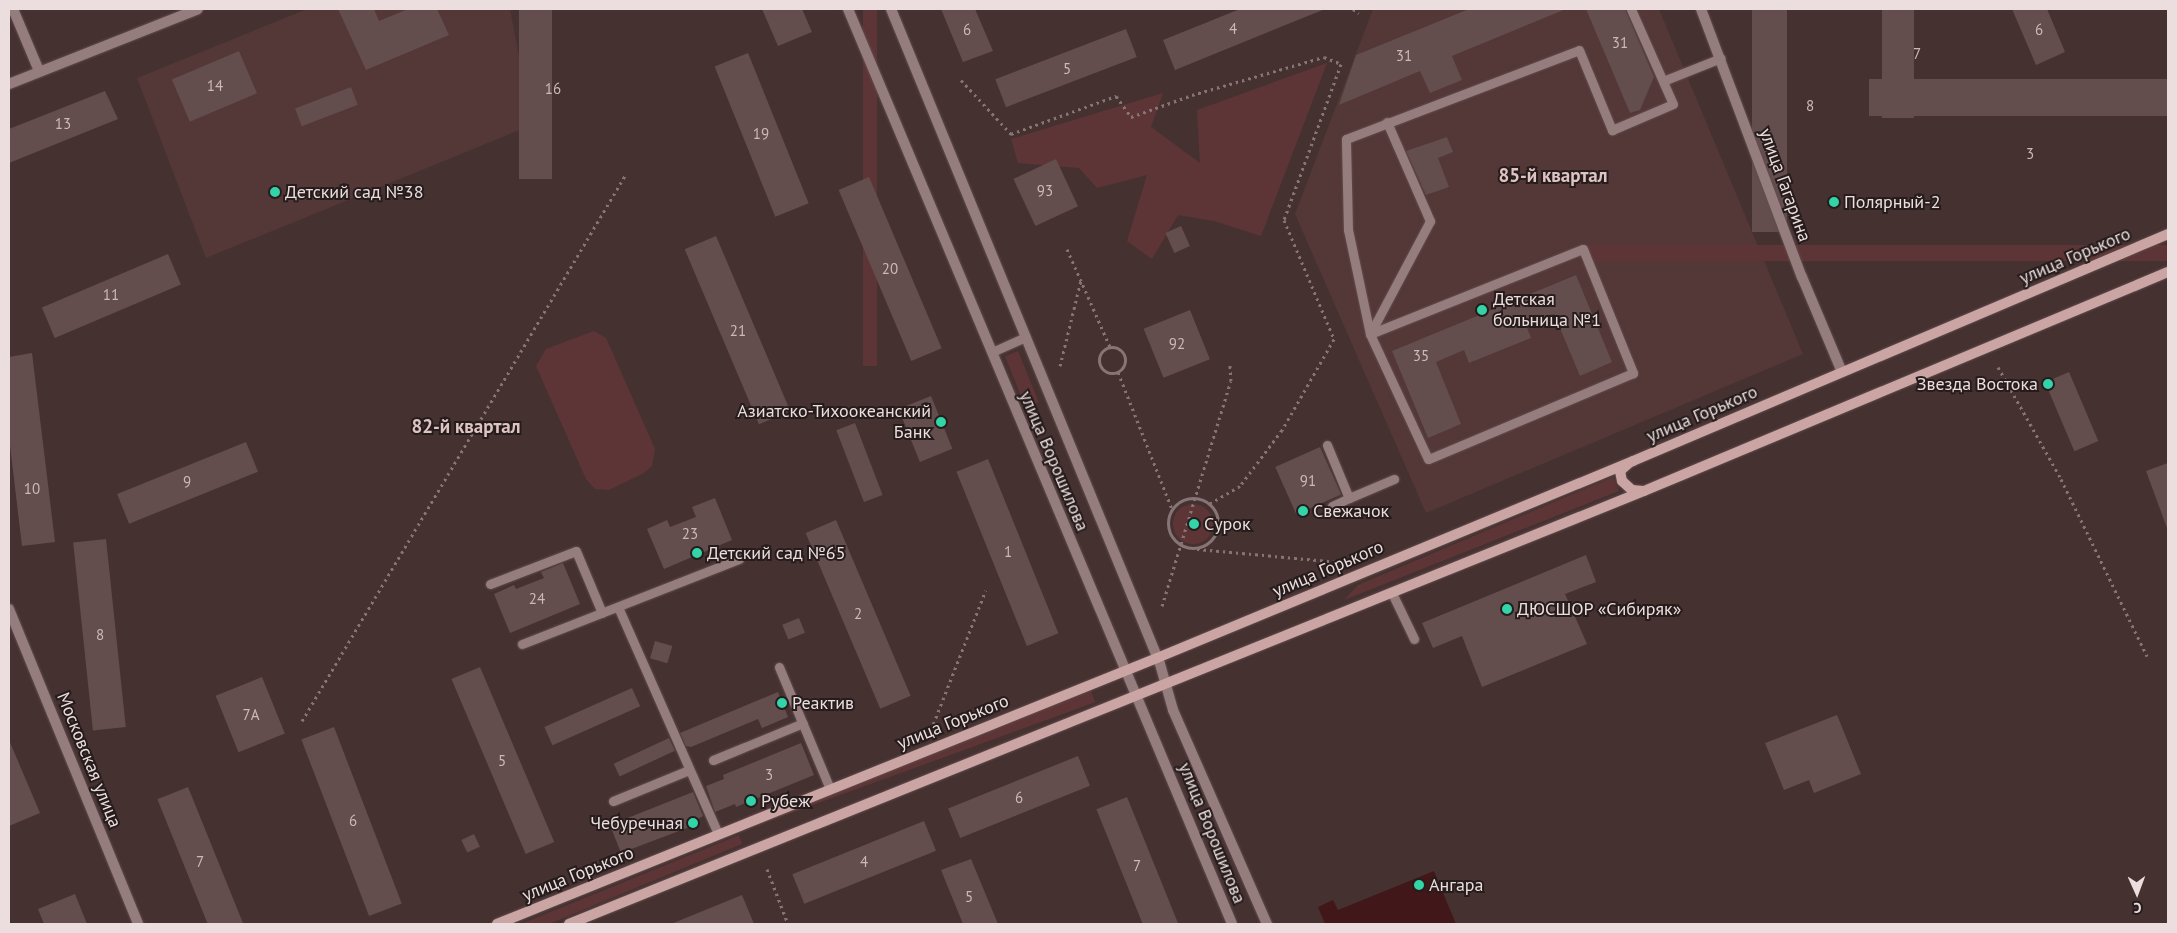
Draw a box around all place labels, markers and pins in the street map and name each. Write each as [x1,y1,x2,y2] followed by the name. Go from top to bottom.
[285,181,423,203] place label: Детский сад №38
[269,186,281,198] marker: Детский сад №38
[1844,191,1940,213] place label: Полярный-2
[1828,196,1840,208] marker: Полярный-2
[1493,289,1601,332] place label: Детская больница №1
[1475,303,1489,317] marker: Детская больница №1
[1917,373,2038,395] place label: Звезда Востока
[2042,378,2054,390] marker: Звезда Востока
[737,401,931,444] place label: Азиатско-Тихоокеанский Банк
[935,416,947,428] marker: Азиатско-Тихоокеанский Банк
[1313,500,1389,522] place label: Свежачок
[1297,505,1309,517] marker: Свежачок
[1204,513,1251,535] place label: Сурок
[1188,518,1200,530] marker: Сурок
[707,542,845,564] place label: Детский сад №65
[691,547,703,559] marker: Детский сад №65
[1517,598,1682,620] place label: ДЮСШОР «Сибиряк»
[1501,603,1513,615] marker: ДЮСШОР «Сибиряк»
[792,692,854,714] place label: Реактив
[776,697,788,709] marker: Реактив
[761,790,810,812] place label: Рубеж
[745,795,757,807] marker: Рубеж
[590,812,683,834] place label: Чебуречная
[687,817,699,829] marker: Чебуречная
[1429,874,1483,896] place label: Ангара
[1413,879,1425,891] marker: Ангара

